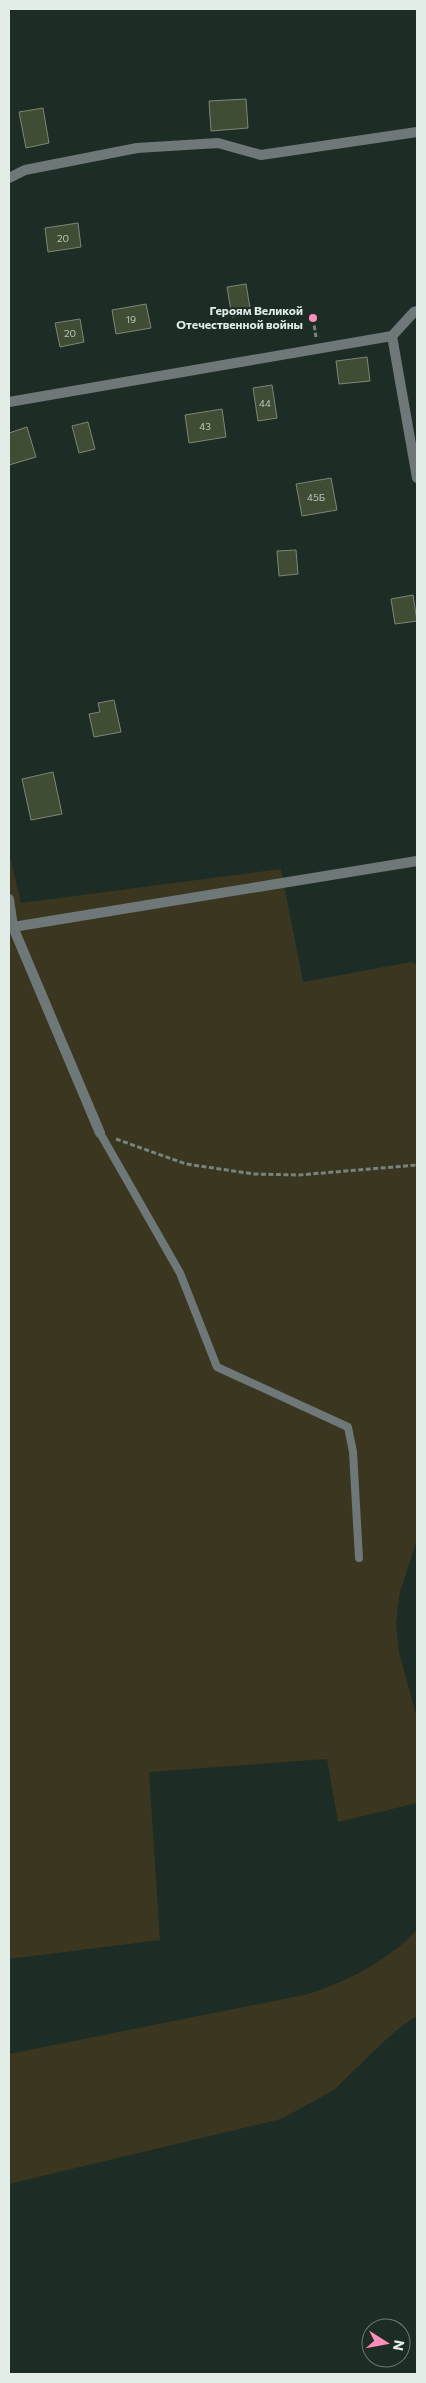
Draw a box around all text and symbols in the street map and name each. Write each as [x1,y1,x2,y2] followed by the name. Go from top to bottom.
[57,232,69,244] house number: 20
[176,303,303,331] place label: Героям Великой Отечественной войны
[307,312,319,324] marker: Героям Великой Отечественной войны
[126,313,136,325] house number: 19
[64,327,76,339] house number: 20
[259,397,271,409] house number: 44
[199,420,211,432] house number: 43
[307,491,325,503] house number: 45Б
[361,2318,411,2368] north arrow
[390,2339,409,2352] text: N

